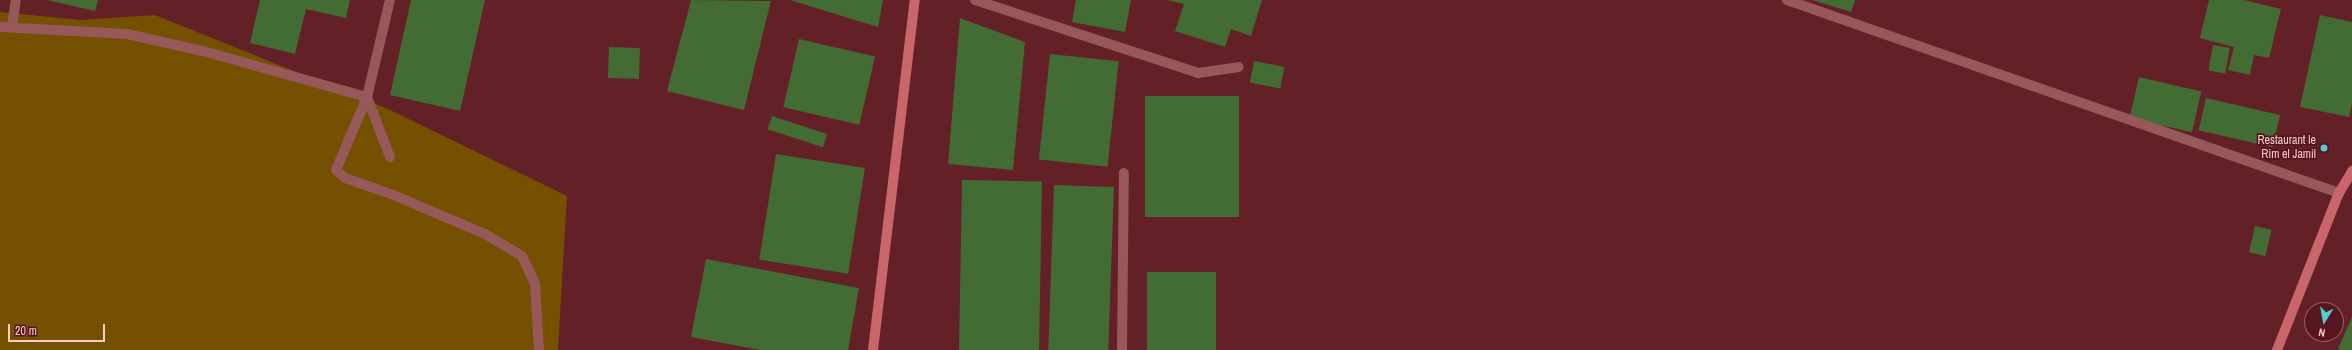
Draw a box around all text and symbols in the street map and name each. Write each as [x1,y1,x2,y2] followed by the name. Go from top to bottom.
[2257,134,2316,162] place label: Restaurant le Rim el Jamil
[2319,143,2329,153] marker: Restaurant le Rim el Jamil
[2304,302,2344,342] north arrow
[10,316,107,342] scale bar
[15,323,37,339] text: 20 m
[2317,325,2326,340] text: N

